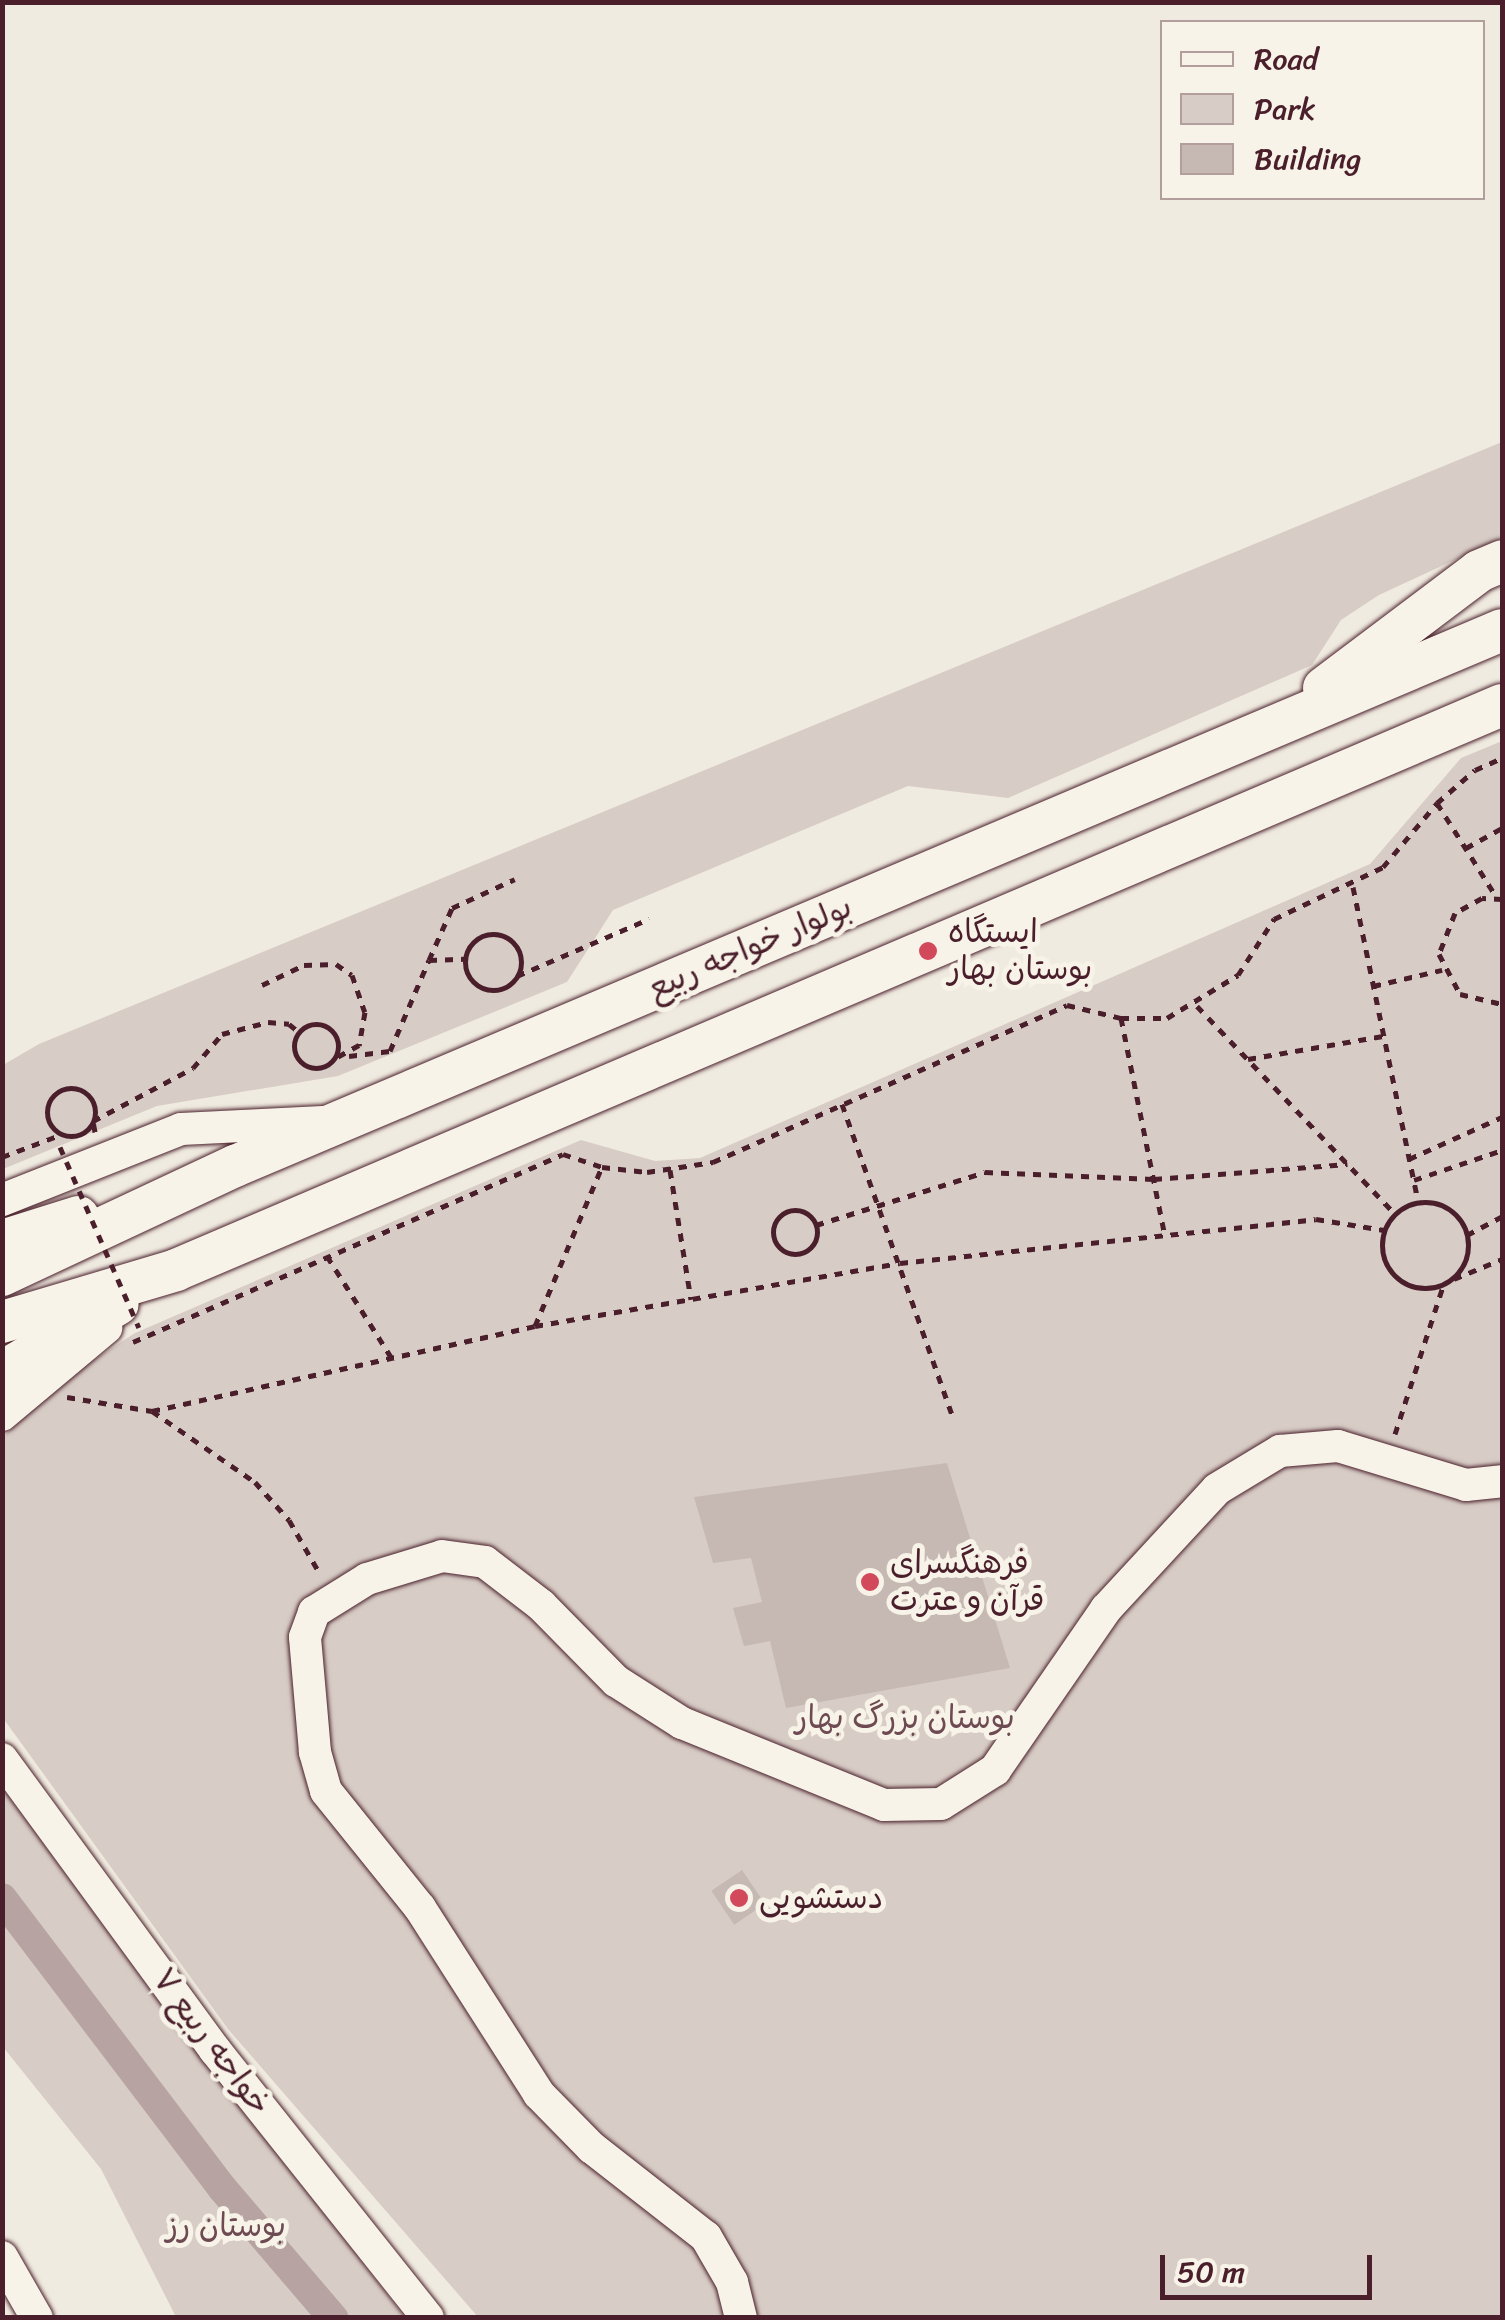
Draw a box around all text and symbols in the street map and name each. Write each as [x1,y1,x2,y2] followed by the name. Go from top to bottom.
[1160,20,1485,200] legend
[1254,32,1318,86] text: Road
[1254,82,1316,136] text: Park
[1254,132,1361,186] text: Building
[642,888,858,1008] street label: بولوار خواجه ربیع
[948,914,1092,989] place label: ایستگاه بوستان بهار
[917,940,939,962] marker: ایستگاه بوستان بهار
[890,1545,1045,1620] place label: فرهنگسرای قرآن و عترت
[859,1571,881,1593] marker: فرهنگسرای قرآن و عترت
[795,1699,1015,1737] park label: بوستان بزرگ بهار
[759,1879,883,1917] place label: دستشویی
[728,1887,750,1909] marker: دستشویی
[143,1961,279,2123] street label: خواجه ربیع ۷
[166,2207,286,2245] park label: بوستان رز
[1165,2235,1378,2297] scale bar
[1177,2245,1245,2299] text: 50 m

